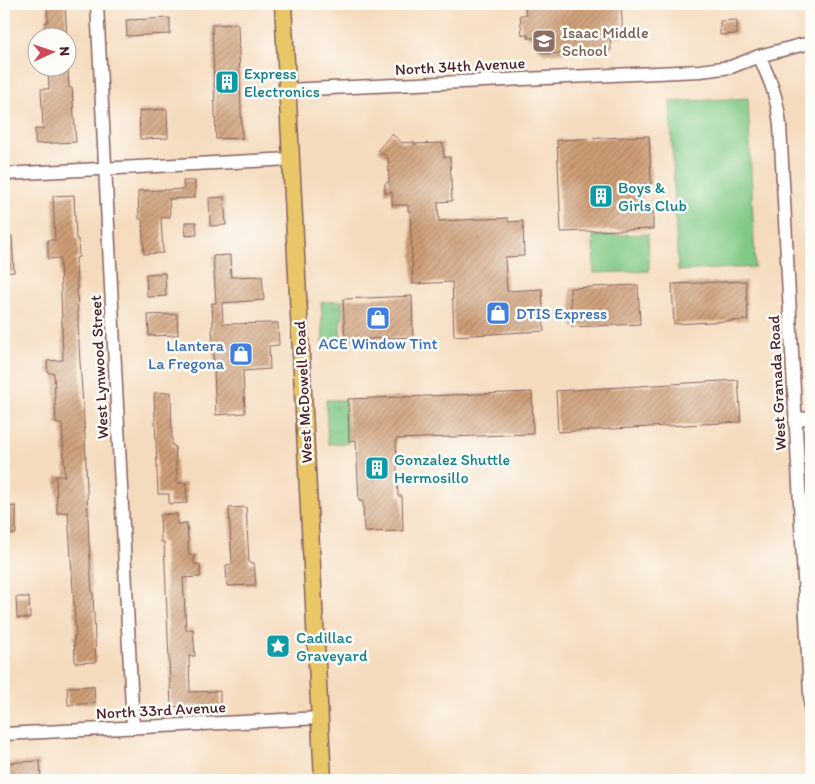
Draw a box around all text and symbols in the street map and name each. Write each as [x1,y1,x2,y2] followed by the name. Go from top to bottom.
[562,23,649,60] place label: Isaac Middle School
[28,28,78,78] north arrow
[531,28,557,54] school or university icon: Isaac Middle School
[56,46,73,57] text: N
[394,53,526,79] street label: North 34th Avenue
[244,64,320,101] place label: Express Electronics
[214,69,240,95] building icon: Express Electronics
[618,178,687,215] place label: Boys & Girls Club
[588,183,614,209] building icon: Boys & Girls Club
[86,295,112,439] street label: West Lynwood Street
[485,300,511,326] shop icon: DTIS Express
[516,304,607,323] place label: DTIS Express
[365,305,391,331] shop icon: ACE Window Tint
[764,315,790,451] street label: West Granada Road
[290,320,316,464] street label: West McDowell Road
[318,334,438,353] place label: ACE Window Tint
[148,336,225,373] place label: Llantera La Fregona
[228,341,254,367] shop icon: Llantera La Fregona
[394,450,510,487] place label: Gonzalez Shuttle Hermosillo
[364,455,390,481] building icon: Gonzalez Shuttle Hermosillo
[296,628,368,665] place label: Cadillac Graveyard
[265,633,291,659] place icon: Cadillac Graveyard
[96,697,227,723] street label: North 33rd Avenue

